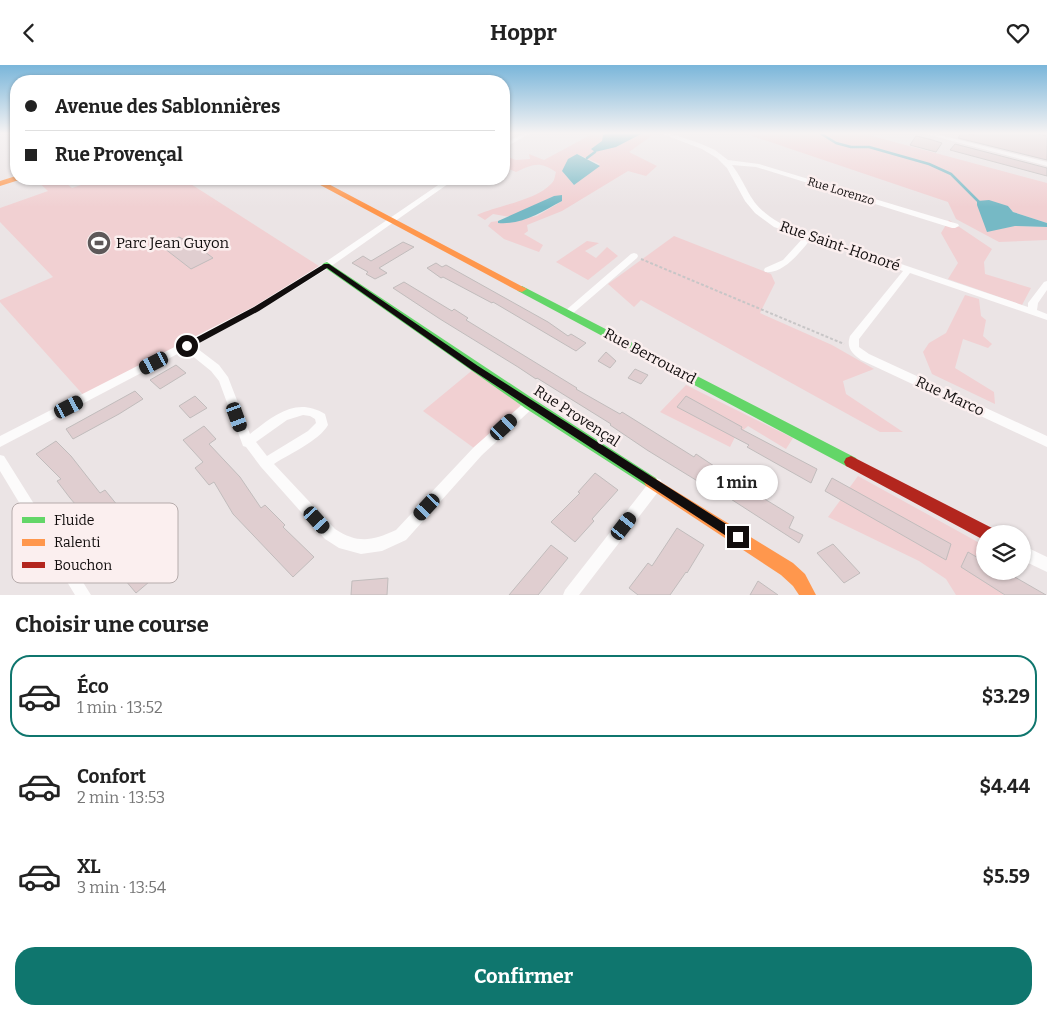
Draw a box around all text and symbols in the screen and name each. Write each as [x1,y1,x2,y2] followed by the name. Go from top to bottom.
[15,19,43,47] icon: back
[490,19,557,46] text: Hoppr
[1004,19,1032,47] icon: heart
[55,95,280,118] text: Avenue des Sablonnières
[55,143,183,166] text: Rue Provençal
[806,174,876,208] street label: Rue Lorenzo
[777,217,903,275] street label: Rue Saint-Honoré
[86,230,112,256] sports icon: Parc Jean Guyon
[116,234,230,252] place label: Parc Jean Guyon
[601,324,699,388] street label: Rue Berrouard
[176,335,198,357] route start
[137,350,170,376] car
[913,372,987,420] street label: Rue Marco
[531,382,623,450] street label: Rue Provençal
[52,394,85,420] car
[224,400,249,434] car
[487,411,520,443] car
[697,465,779,499] callout: 1 min
[717,473,757,492] text: 1 min
[411,491,442,523] car
[12,503,178,583] legend
[301,504,332,536] car
[608,510,639,542] car
[54,512,95,529] text: Fluide
[976,525,1031,580] map controls
[976,525,1031,580] button: layers
[727,526,749,548] route end
[54,534,100,551] text: Ralenti
[54,557,112,574] text: Bouchon
[15,611,209,638] text: Choisir une course
[17,674,62,719] icon: car
[77,675,109,698] text: Éco
[982,685,1030,708] text: $3.29
[77,698,163,717] text: 1 min · 13:52
[17,764,62,809] icon: car
[77,765,146,788] text: Confort
[980,775,1030,798] text: $4.44
[77,788,165,807] text: 2 min · 13:53
[17,854,62,899] icon: car
[77,855,101,878] text: XL
[982,865,1030,888] text: $5.59
[77,878,166,897] text: 3 min · 13:54
[15,947,1032,1005] button: Confirmer

